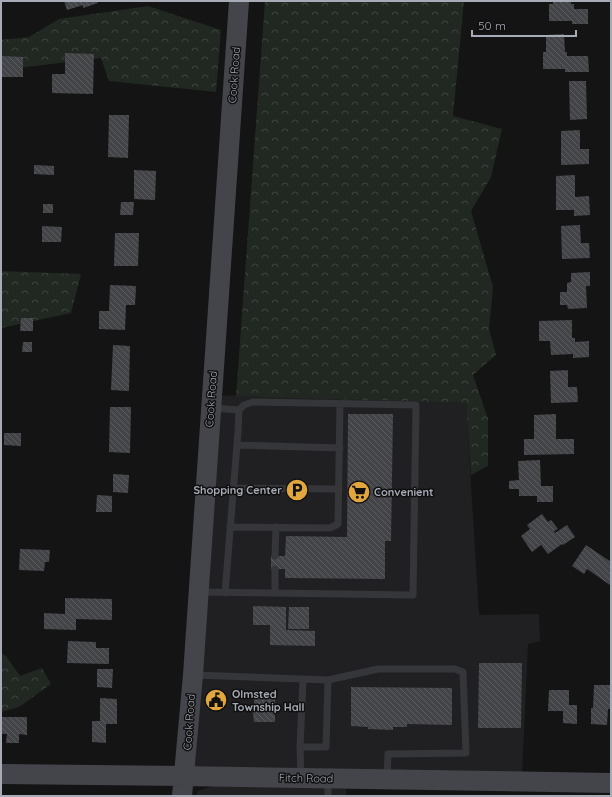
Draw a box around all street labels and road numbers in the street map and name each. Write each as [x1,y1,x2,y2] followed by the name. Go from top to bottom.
[225,46,243,104] street label: Cook Road
[202,370,220,428] street label: Cook Road
[180,693,198,751] street label: Cook Road
[279,771,333,785] street label: Fitch Road

